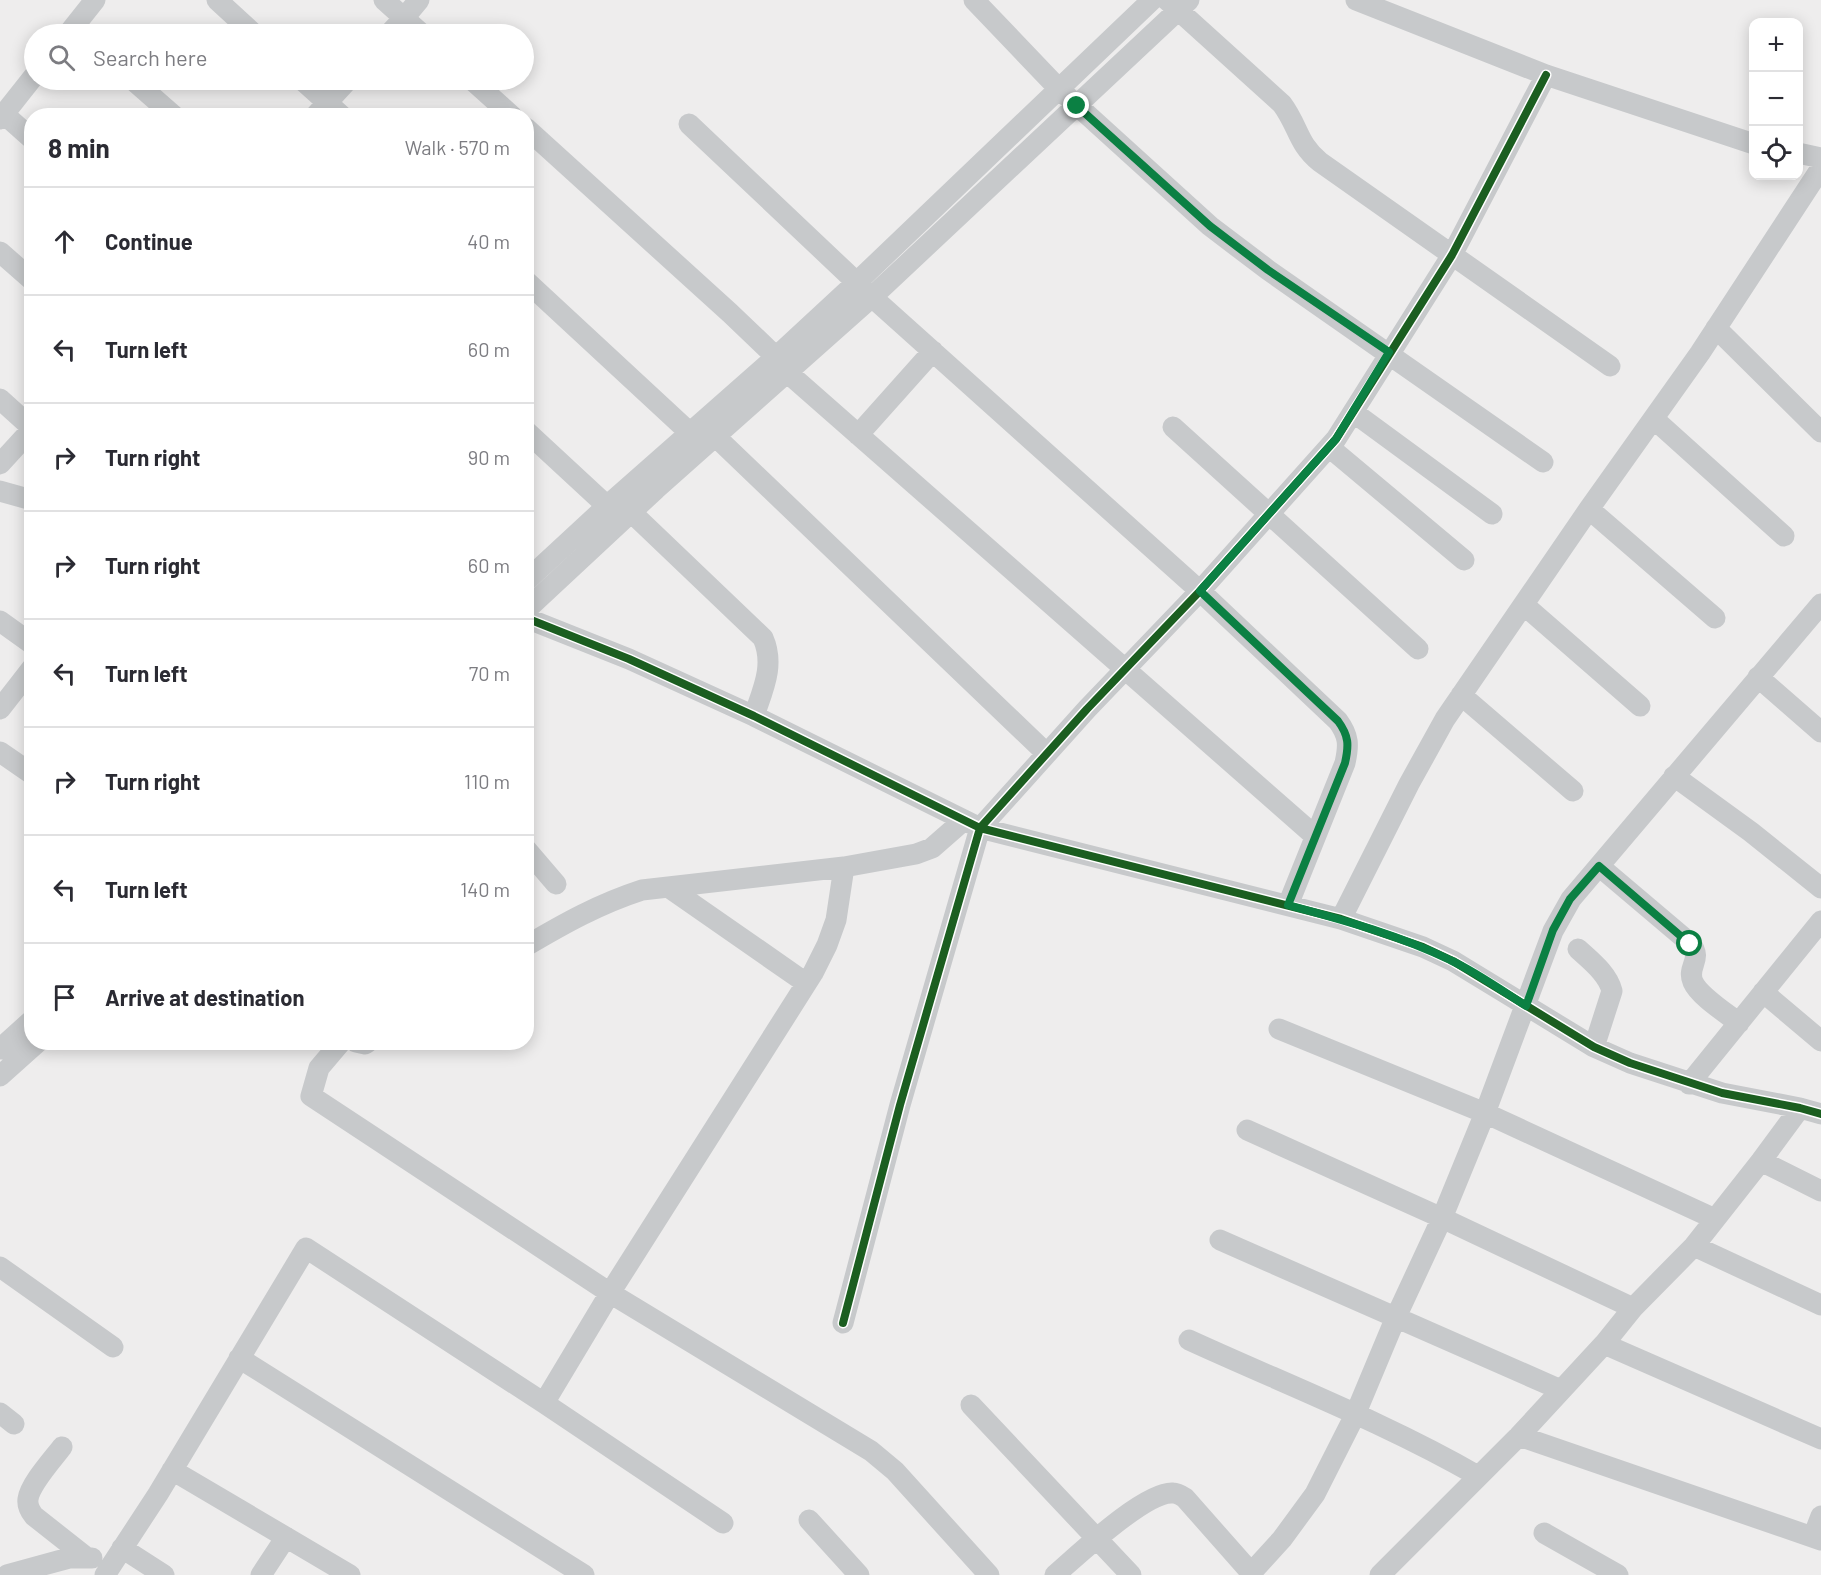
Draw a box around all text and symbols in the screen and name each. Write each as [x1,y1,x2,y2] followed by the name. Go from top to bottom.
[1749,18,1803,180] map controls
[1749,18,1803,72] button: +
[24,24,534,90] search box
[45,41,78,74] icon: search
[93,44,207,70] text: Search here
[1749,72,1803,126] button: −
[1063,92,1089,118] route end
[1749,126,1803,180] button: locate
[48,132,110,163] text: 8 min
[405,135,510,159] text: Walk · 570 m
[48,225,81,258] icon: ahead
[105,228,193,254] text: Continue
[467,229,510,253] text: 40 m
[48,333,81,366] icon: left
[105,336,188,362] text: Turn left
[468,337,510,361] text: 60 m
[48,441,81,474] icon: right
[105,444,200,470] text: Turn right
[468,445,510,469] text: 90 m
[48,549,81,582] icon: right
[105,552,200,578] text: Turn right
[468,553,510,577] text: 60 m
[48,657,81,690] icon: left
[105,660,188,686] text: Turn left
[469,661,510,685] text: 70 m
[48,765,81,798] icon: right
[105,768,200,794] text: Turn right
[464,769,510,793] text: 110 m
[48,873,81,906] icon: left
[105,876,188,902] text: Turn left
[460,877,510,901] text: 140 m
[1676,930,1702,956] route start
[48,981,81,1014] icon: arrive
[105,984,304,1010] text: Arrive at destination

